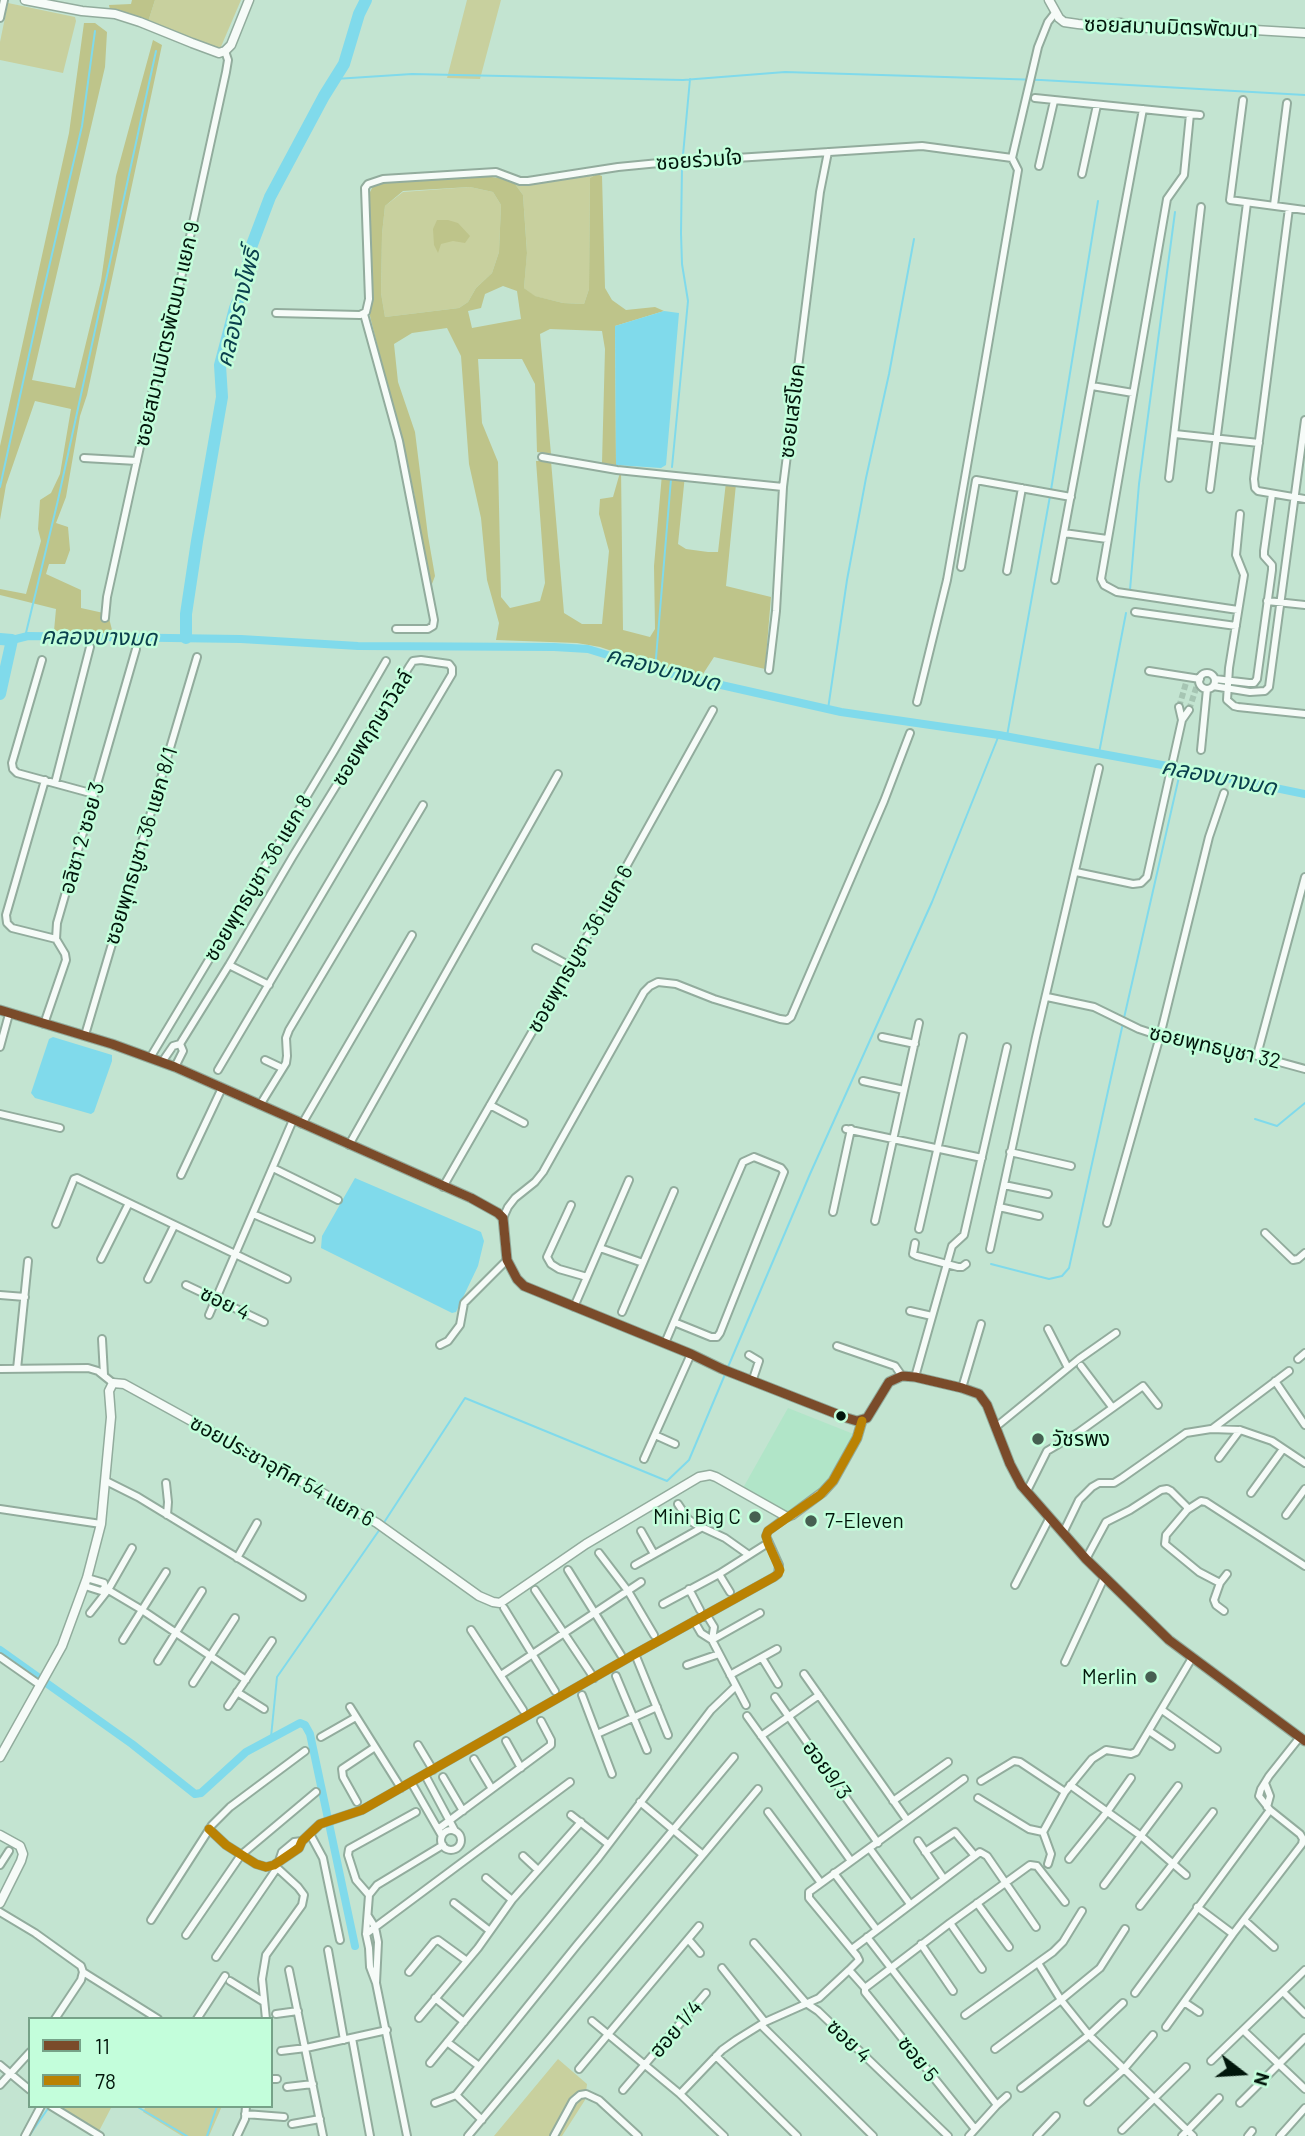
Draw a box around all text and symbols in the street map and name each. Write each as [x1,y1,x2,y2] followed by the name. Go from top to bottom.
[1084,11,1258,43] street label: ซอยสมานมิตรพัฒนา
[655,144,743,176] street label: ซอยร่วมใจ
[129,219,205,449] street label: ซอยสมานมิตรพัฒนา แยก 9
[210,246,266,370] water label: คลองรางโพธิ์
[774,362,810,460] street label: ซอยเสรีโชค
[40,622,158,652] water label: คลองบางมด
[603,641,723,697] water label: คลองบางมด
[326,665,418,791] street label: ซอยพฤกษาวิลล์
[99,744,183,948] street label: ซอยพุทธบูชา 36 แยก 8/1
[1159,752,1279,802] water label: คลองบางมด
[54,779,110,897] street label: อลิซา 2 ซอย 3
[198,790,318,966] street label: ซอยพุทธบูชา 36 แยก 8
[522,861,638,1037] street label: ซอยพุทธบูชา 36 แยก 6
[1147,1020,1283,1074] street label: ซอยพุทธบูชา 32
[196,1280,254,1326] street label: ซอย 4
[834,1409,848,1423] unlabelled marker
[186,1410,378,1532] street label: ซอยประชาอุทิศ 54 แยก 6
[1052,1426,1110,1452] place label: วัชรพง
[1030,1431,1046,1447] marker: วัชรพง
[653,1504,741,1530] place label: Mini Big C
[825,1508,904,1534] place label: 7-Eleven
[747,1509,763,1525] marker: Mini Big C
[803,1513,819,1529] marker: 7-Eleven
[1082,1664,1137,1690] place label: Merlin
[1143,1669,1159,1685] marker: Merlin
[797,1736,857,1804] street label: ฮอย9/3
[644,1995,708,2063] street label: ฮอย 1/4
[822,2014,876,2068] street label: ซอย 4
[28,2017,273,2108] legend
[892,2031,944,2087] street label: ซอย 5
[95,2033,110,2058] text: 11
[1207,2038,1277,2108] north arrow
[95,2068,116,2093] text: 78
[1250,2070,1275,2089] text: N

